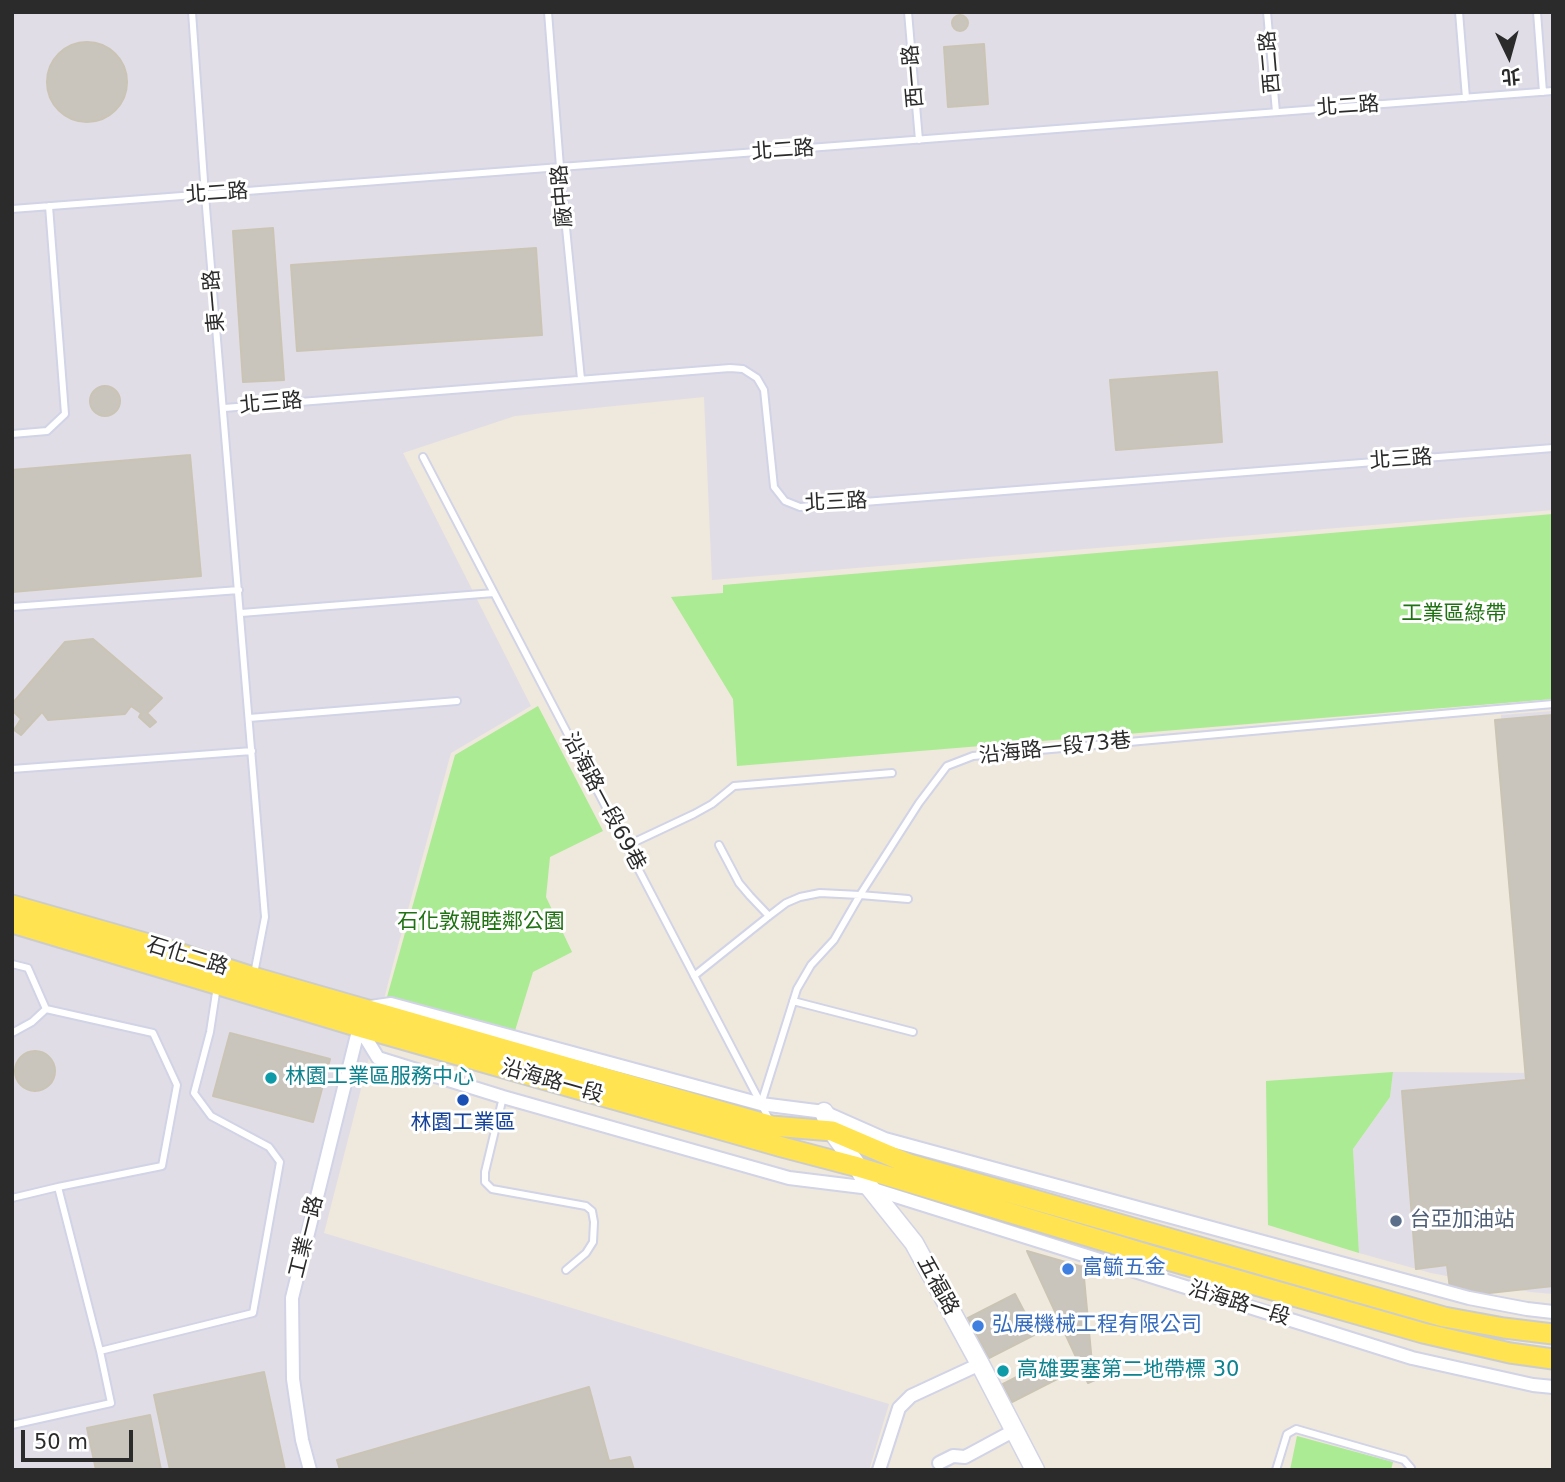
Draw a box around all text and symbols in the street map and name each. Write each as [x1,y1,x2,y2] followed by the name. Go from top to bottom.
[1474,21,1544,91] north arrow
[1256,30,1286,94] street label: 西二路
[899,44,929,108] street label: 西一路
[1500,65,1521,89] text: 北
[1316,92,1380,122] street label: 北二路
[751,136,815,166] street label: 北二路
[548,164,578,228] street label: 廠中路
[185,179,249,209] street label: 北二路
[200,269,230,333] street label: 東一路
[239,389,303,419] street label: 北三路
[1369,445,1433,475] street label: 北三路
[804,489,868,517] street label: 北三路
[1402,602,1506,628] park label: 工業區綠帶
[978,728,1132,770] street label: 沿海路一段73巷
[556,729,650,875] street label: 沿海路一段69巷
[397,910,565,936] park label: 石化敦親睦鄰公園
[143,933,231,981] street label: 石化二路
[498,1055,606,1109] street label: 沿海路一段
[285,1065,474,1091] place label: 林園工業區服務中心
[263,1070,279,1086] marker: 林園工業區服務中心
[455,1092,471,1108] marker: 林園工業區
[411,1111,515,1137] place label: 林園工業區
[285,1193,329,1281] street label: 工業一路
[1410,1208,1515,1234] place label: 台亞加油站
[1388,1213,1404,1229] marker: 台亞加油站
[911,1252,963,1320] street label: 五福路
[1082,1256,1166,1282] place label: 富毓五金
[1060,1261,1076,1277] marker: 富毓五金
[1185,1277,1293,1331] street label: 沿海路一段
[992,1313,1202,1339] place label: 弘展機械工程有限公司
[970,1318,986,1334] marker: 弘展機械工程有限公司
[1017,1358,1239,1384] place label: 高雄要塞第二地帶標 30
[995,1363,1011,1379] marker: 高雄要塞第二地帶標 30
[24,1416,136,1460] scale bar
[34,1430,88,1454] text: 50 m

